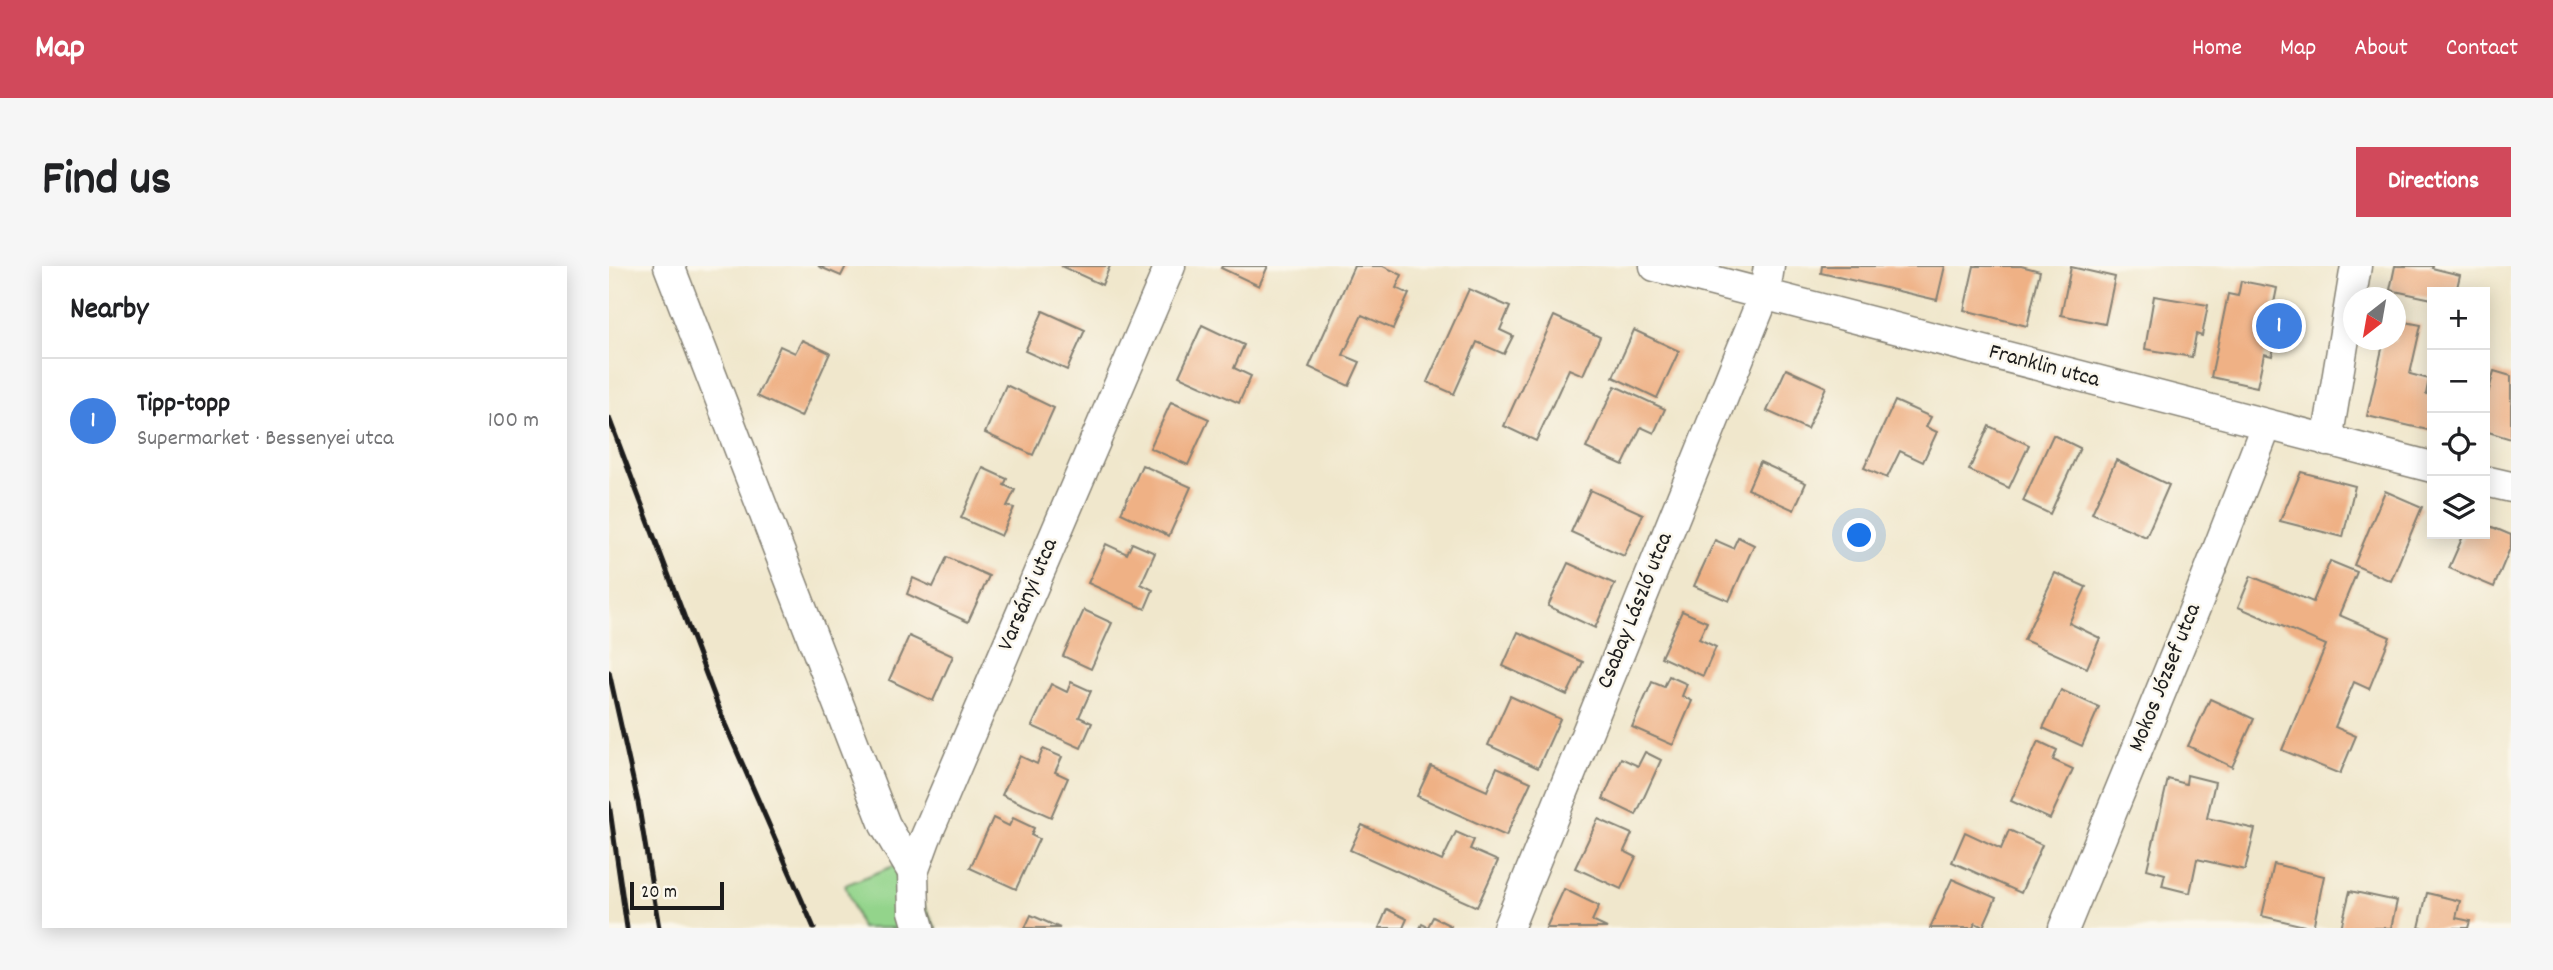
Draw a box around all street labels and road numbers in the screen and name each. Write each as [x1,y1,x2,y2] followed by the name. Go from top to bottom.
[1985,336,2104,398] street label: Franklin utca
[1590,527,1683,694] street label: Csabay László utca
[990,532,1068,656] street label: Varsányi utca
[2121,598,2211,757] street label: Mokos József utca

